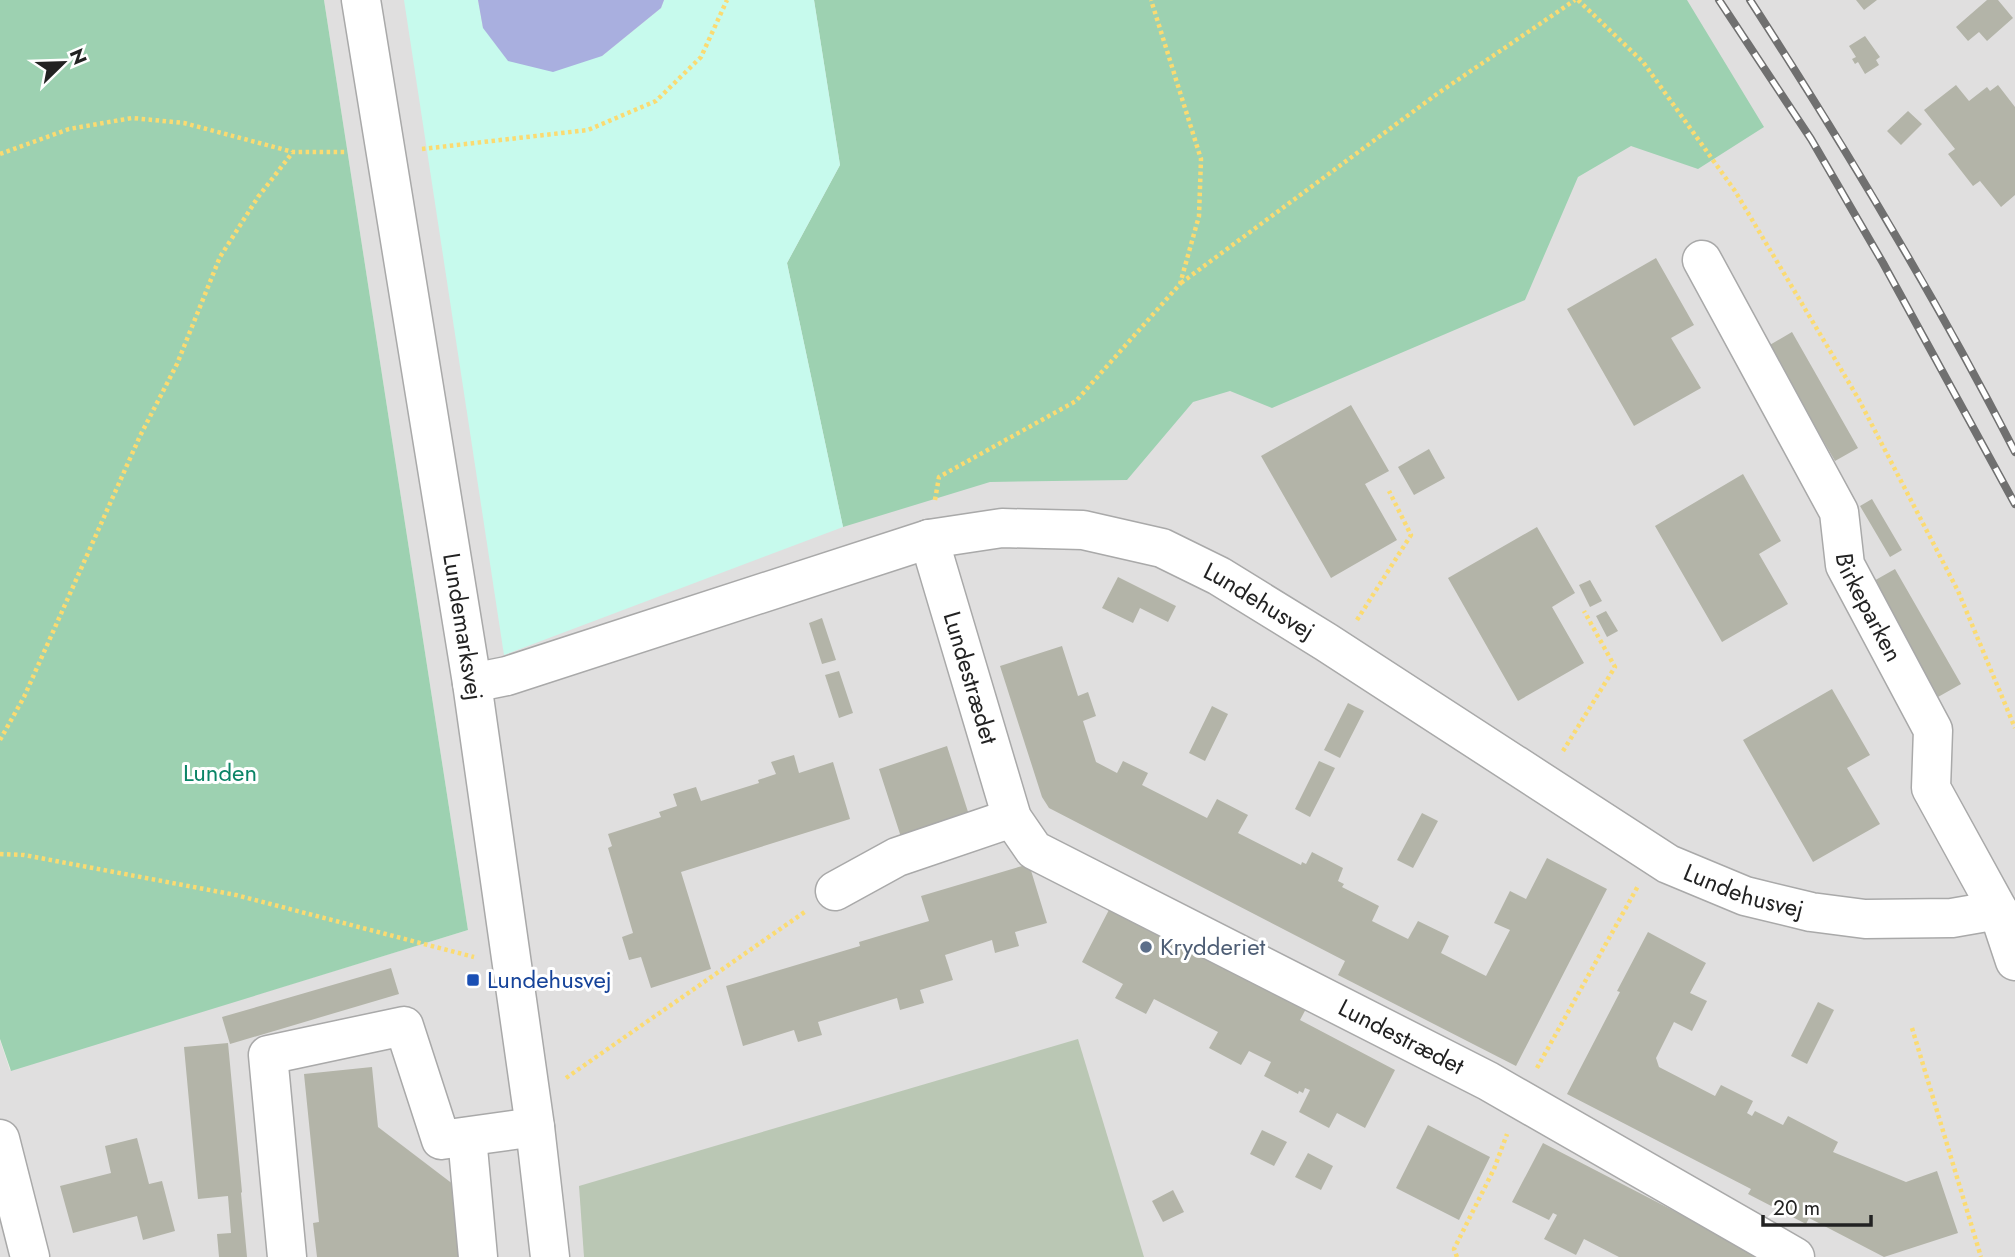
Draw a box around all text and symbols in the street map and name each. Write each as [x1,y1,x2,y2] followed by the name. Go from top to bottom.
[28,28,98,98] north arrow
[63,44,94,69] text: N
[434,550,492,703] street label: Lundemarksvej
[1827,551,1911,668] street label: Birkeparken
[1198,553,1322,648] street label: Lundehusvej
[935,607,1007,749] street label: Lundestrædet
[183,755,257,790] park label: Lunden
[1678,854,1807,927] street label: Lundehusvej
[1160,929,1266,964] place label: Krydderiet
[1138,939,1154,955] marker: Krydderiet
[487,962,612,997] place label: Lundehusvej
[465,972,481,988] marker: Lundehusvej
[1333,990,1471,1083] street label: Lundestrædet
[1763,1184,1871,1228] scale bar
[1773,1193,1820,1223] text: 20 m

